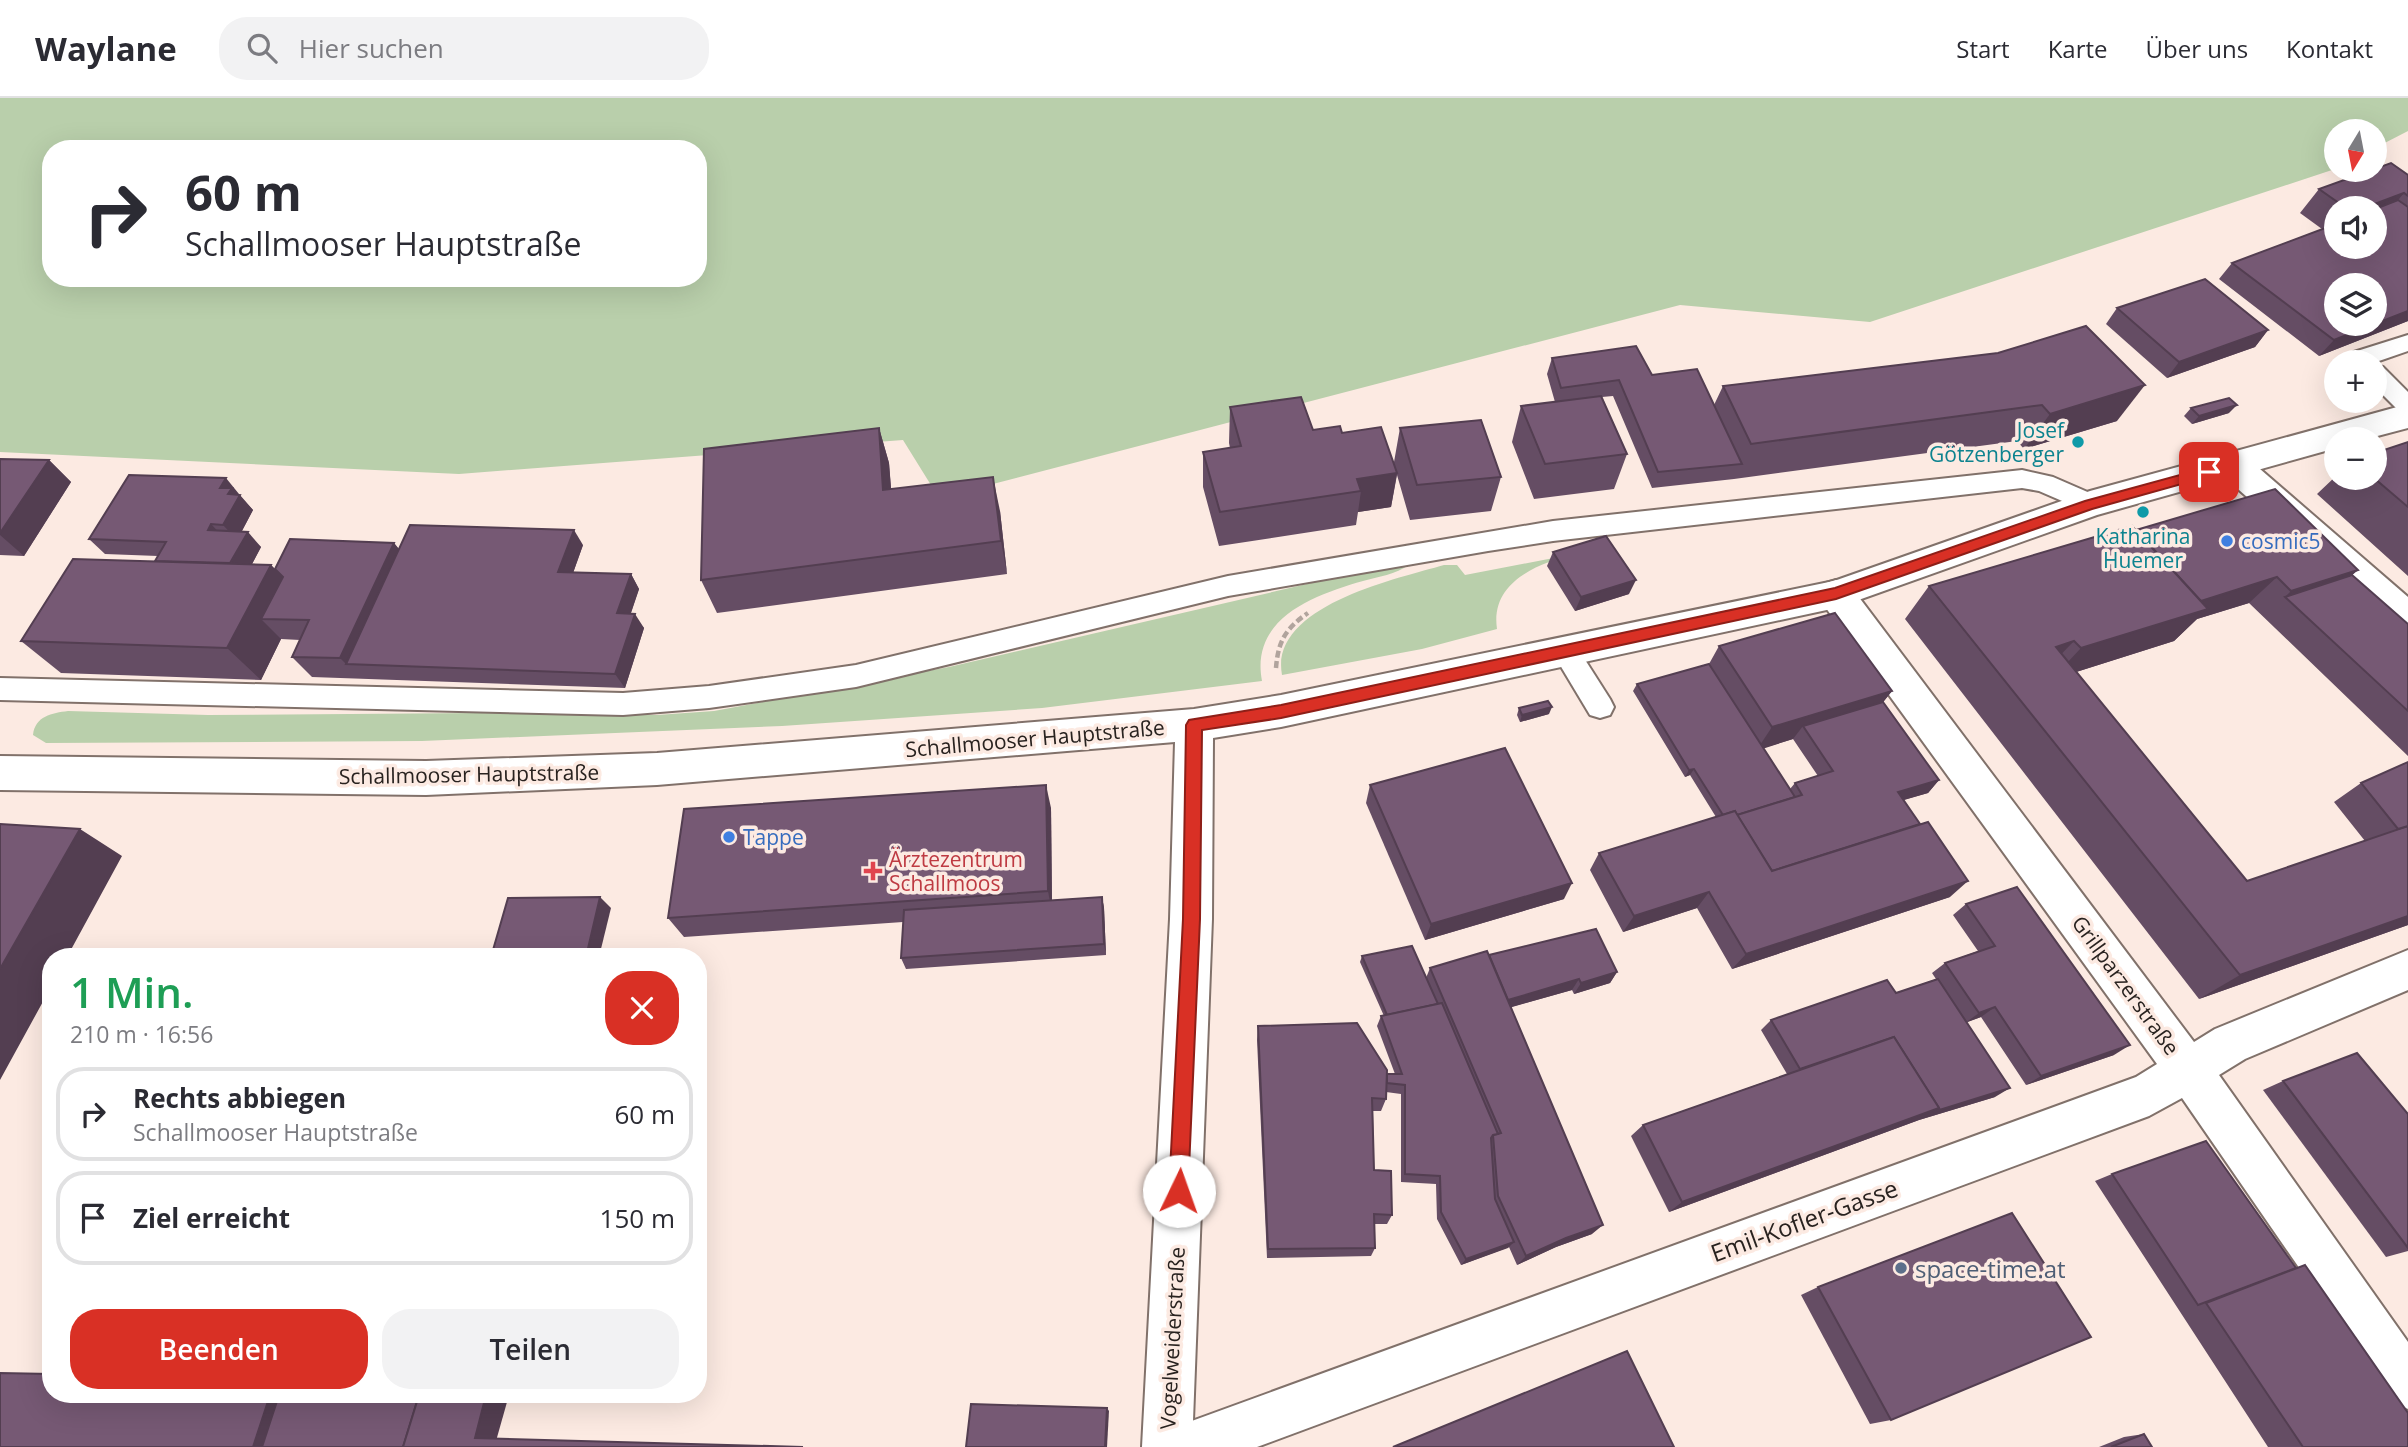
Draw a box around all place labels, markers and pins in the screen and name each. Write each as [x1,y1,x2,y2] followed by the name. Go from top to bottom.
[1929,416,2066,468] place label: Josef Götzenberger
[2070,434,2086,450] marker: Josef Götzenberger
[2179,442,2239,502] pin
[2135,504,2151,520] marker: Katharina Huemer
[2096,522,2191,574] place label: Katharina Huemer
[2241,527,2321,555] place label: cosmic5
[2219,533,2235,549] marker: cosmic5
[743,823,804,851] place label: Tappe
[721,829,737,845] marker: Tappe
[889,845,1023,897] place label: Ärztezentrum Schallmoos
[863,861,883,881] marker: Ärztezentrum Schallmoos
[1915,1252,2066,1285] place label: space-time.at
[1893,1260,1909,1276] marker: space-time.at

